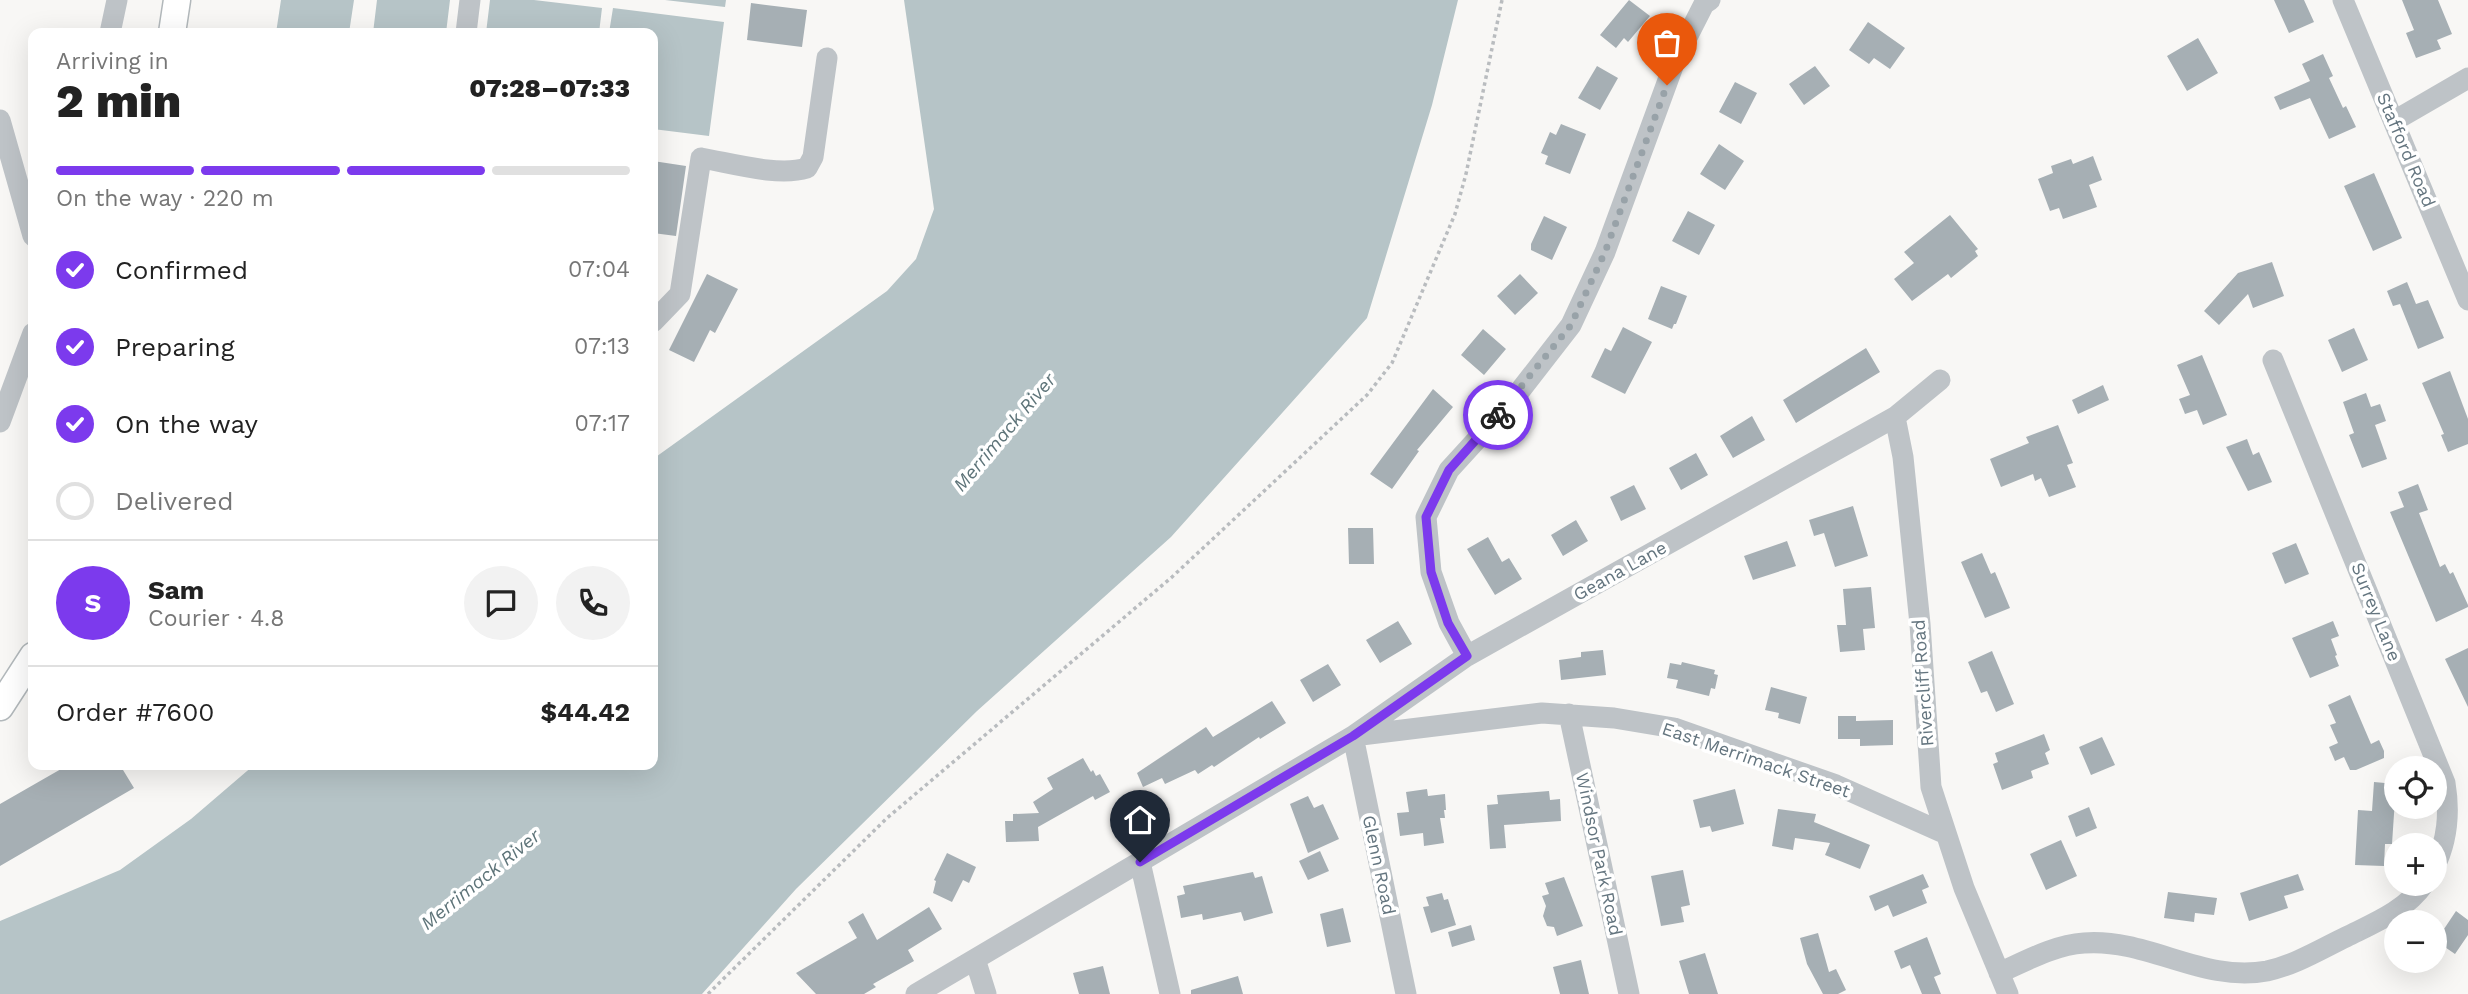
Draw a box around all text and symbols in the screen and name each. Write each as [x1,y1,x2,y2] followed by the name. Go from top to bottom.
[1637,13,1697,85] pin
[1648,24,1686,62] icon: bag
[56,48,169,75] text: Arriving in
[469,73,630,103] text: 07:28–07:33
[56,74,181,128] text: 2 min
[2373,89,2440,210] street label: Stafford Road
[56,185,274,212] text: On the way · 220 m
[56,251,94,289] icon: check
[115,255,248,285] text: Confirmed
[568,256,630,283] text: 07:04
[56,328,94,366] icon: check
[115,332,235,362] text: Preparing
[574,333,630,360] text: 07:13
[948,368,1061,496] water label: Merrimack River
[1463,380,1533,450] courier
[1479,396,1517,434] icon: bike
[56,405,94,443] icon: check
[115,409,258,439] text: On the way
[575,410,630,437] text: 07:17
[115,486,234,516] text: Delivered
[1570,536,1670,605] street label: Geana Lane
[2347,559,2406,664] street label: Surrey Lane
[464,566,538,640] button: chat
[556,566,630,640] button: phone
[148,575,204,605] text: Sam
[85,588,101,618] text: S
[148,605,284,632] text: Courier · 4.8
[1908,619,1937,747] street label: Rivercliff Road
[56,697,215,727] text: Order #7600
[540,697,630,727] text: $44.42
[1659,717,1853,802] street label: East Merrimack Street
[2384,756,2447,973] map controls
[2384,756,2447,819] button: locate
[1572,770,1627,937] street label: Windsor Park Road
[1110,790,1170,862] pin
[1121,801,1159,839] icon: home
[1359,813,1400,917] street label: Glenn Road
[416,824,545,935] water label: Merrimack River
[2384,833,2447,896] button: +
[2384,910,2447,973] button: −

